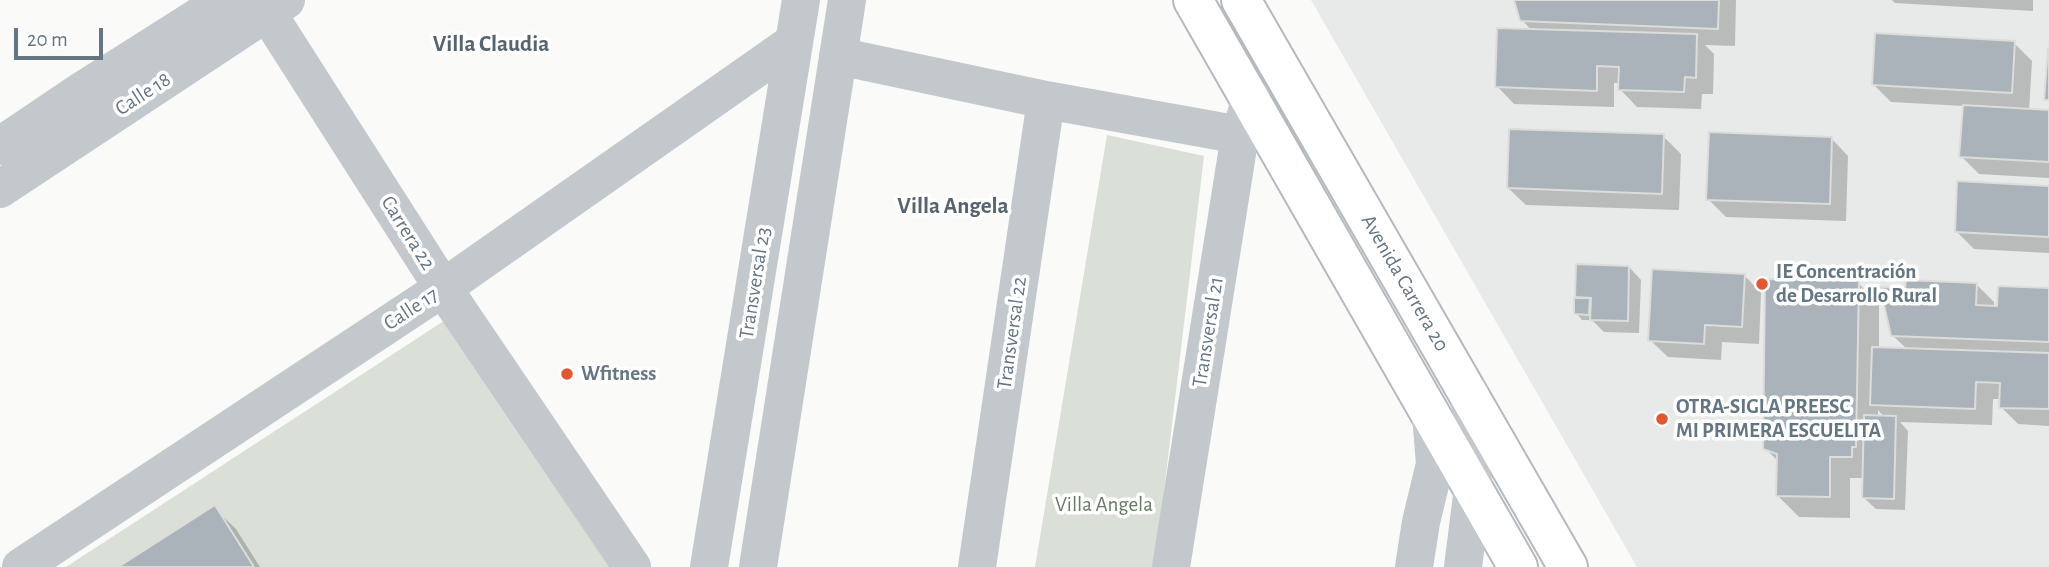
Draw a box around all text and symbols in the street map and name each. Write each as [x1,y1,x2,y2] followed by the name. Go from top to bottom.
[18,14,107,58] scale bar
[27,29,68,50] text: 20 m
[433,30,549,58] district label: Villa Claudia
[110,67,176,121] street label: Calle 18
[375,191,441,275] street label: Carrera 22
[897,192,1009,220] district label: Villa Angela
[1356,210,1454,356] street label: Avenida Carrera 20
[734,225,776,341] street label: Transversal 23
[1776,259,1937,309] place label: IE Concentración de Desarrollo Rural
[992,275,1032,391] street label: Transversal 22
[1187,275,1229,389] street label: Transversal 21
[1754,276,1770,292] marker: IE Concentración de Desarrollo Rural
[379,282,443,336] street label: Calle 17
[581,361,656,387] place label: Wfitness
[559,366,575,382] marker: Wfitness
[1676,394,1881,444] place label: OTRA-SIGLA PREESC MI PRIMERA ESCUELITA
[1654,411,1670,427] marker: OTRA-SIGLA PREESC MI PRIMERA ESCUELITA
[1055,492,1153,518] park label: Villa Angela

